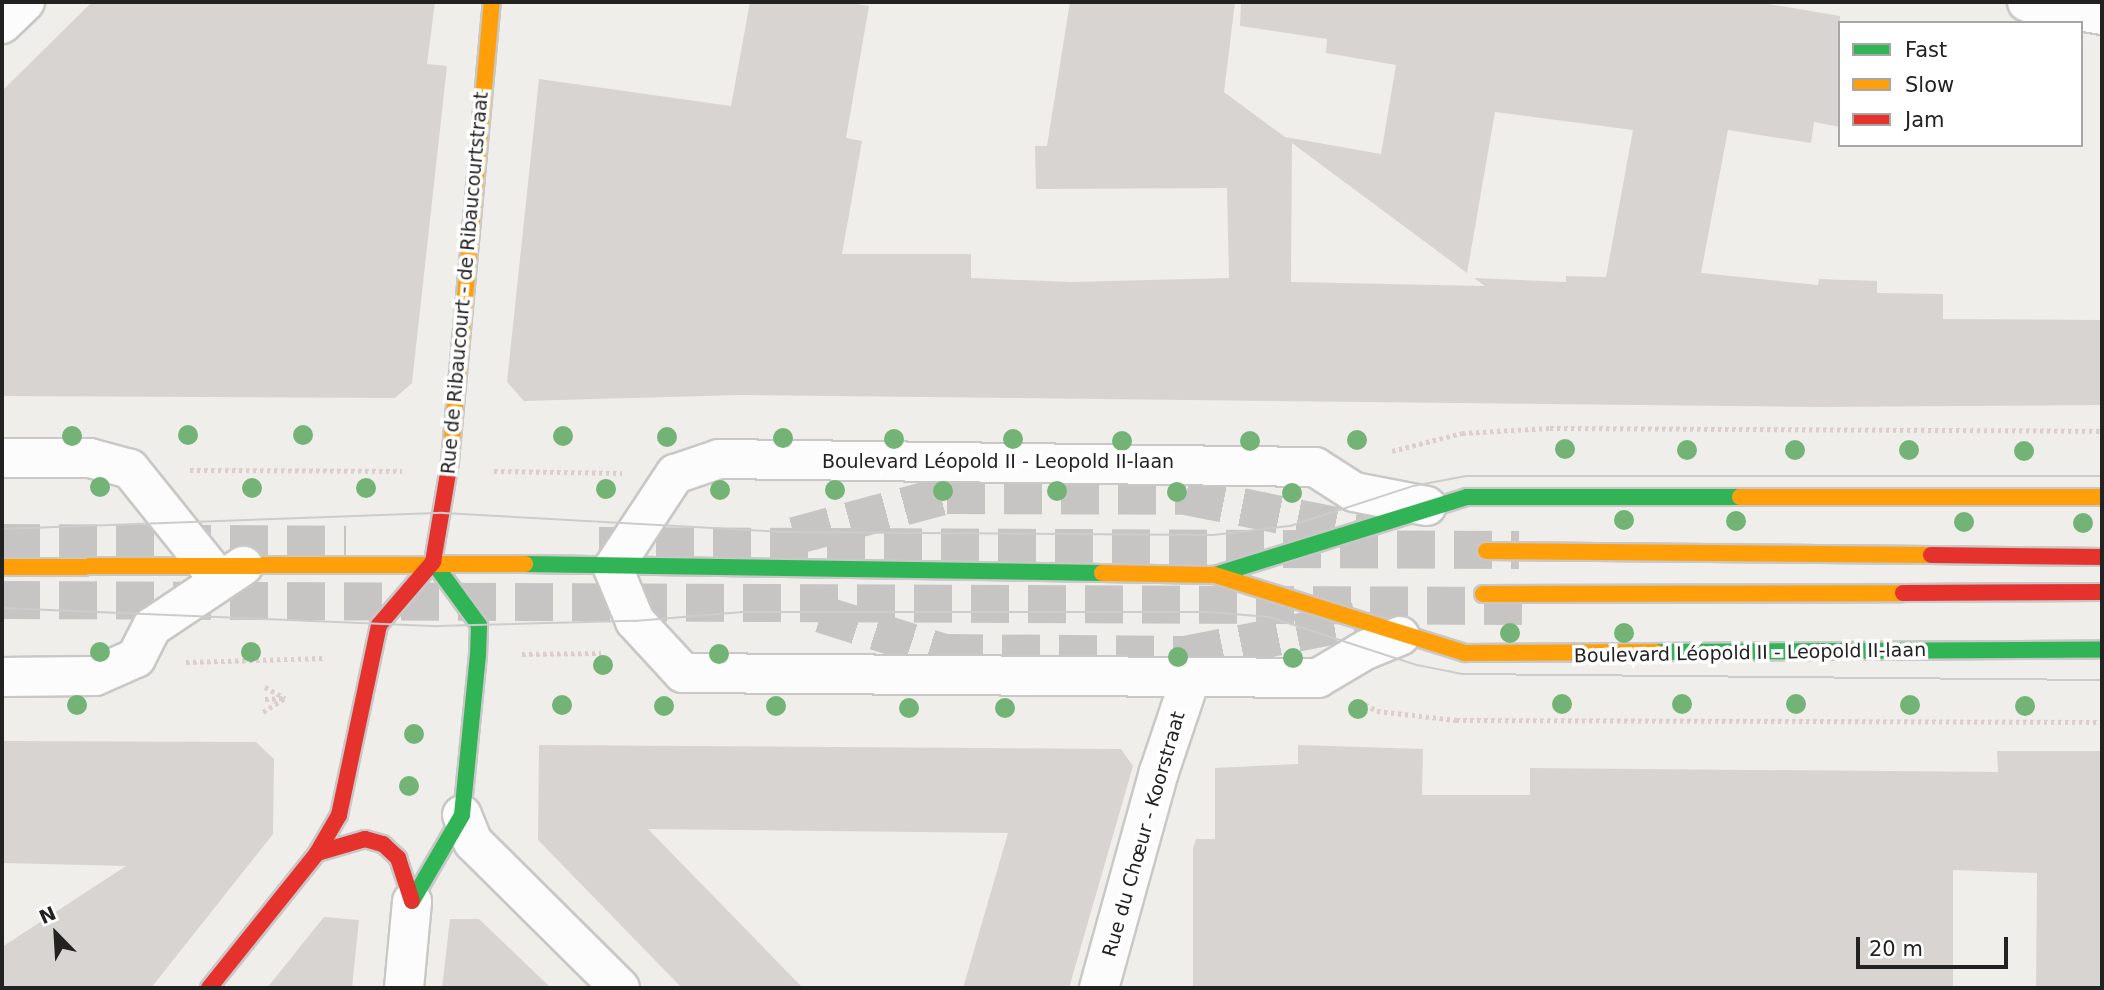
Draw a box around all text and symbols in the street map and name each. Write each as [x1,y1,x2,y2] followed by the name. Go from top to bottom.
[1838,21,2083,147] legend
[1905,38,1947,62] text: Fast
[1905,73,1954,97] text: Slow
[437,91,493,475] street label: Rue de Ribaucourt - de Ribaucourtstraat
[1905,108,1945,132] text: Jam
[822,451,1174,473] street label: Boulevard Léopold II - Leopold II-laan
[1574,639,1926,667] street label: Boulevard Léopold II - Leopold II-laan
[1098,709,1190,959] street label: Rue du Chœur - Koorstraat
[21,899,91,969] north arrow
[36,902,59,928] text: N
[1859,923,2011,967] scale bar
[1869,937,1923,961] text: 20 m

